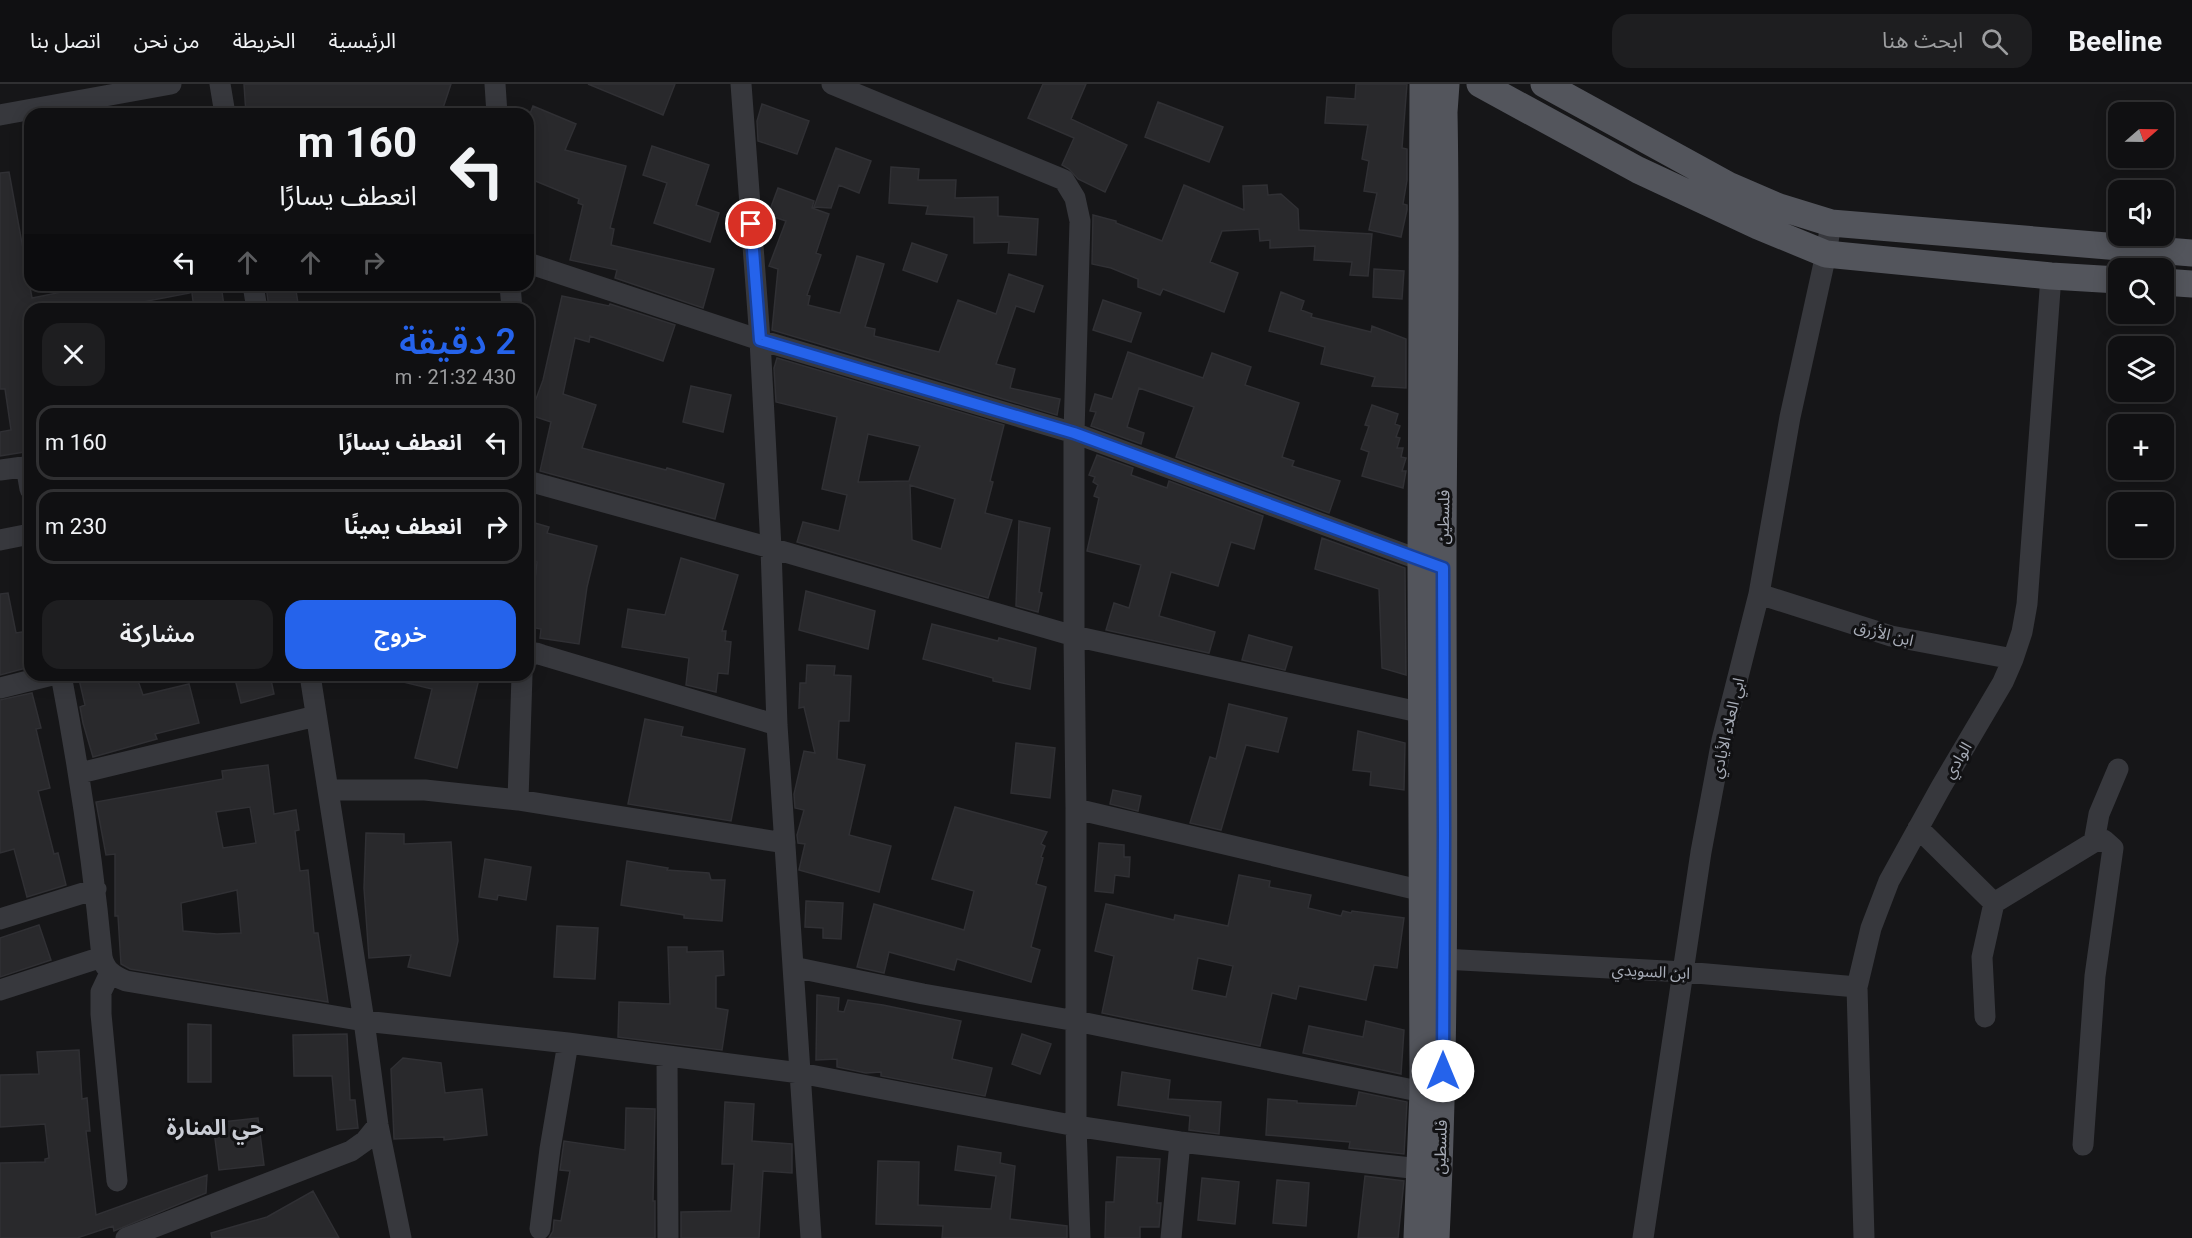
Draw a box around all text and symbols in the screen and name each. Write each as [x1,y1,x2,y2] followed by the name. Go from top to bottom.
[1612,14,2032,68] search box
[1978,25,2011,58] icon: search
[2068,25,2162,58] text: Beeline
[1882,28,1963,53] text: ابحث هنا
[30,29,101,53] text: اتصل بنا
[134,29,200,53] text: من نحن
[233,29,296,53] text: الخريطة
[329,29,396,53] text: الرئيسية
[2108,102,2174,168] north arrow
[2108,102,2174,558] map controls
[298,118,417,167] text: 160 m
[438,132,516,210] icon: left
[279,180,417,212] text: انعطف يسارًا
[2108,180,2174,246] button: sound
[725,198,776,249] pin
[734,207,767,240] icon: arrive
[168,246,201,279] icon: left
[231,246,264,279] icon: ahead
[294,246,327,279] icon: ahead
[357,246,390,279] icon: right
[2108,258,2174,324] button: search
[399,321,516,363] text: 2 دقيقة
[42,323,105,386] button: close
[2108,336,2174,402] button: layers
[395,365,516,389] text: 430 m · 21:32
[2108,414,2174,480] button: +
[480,426,513,459] icon: left
[45,430,107,455] text: 160 m
[338,430,462,455] text: انعطف يسارًا
[1434,490,1453,544] street label: فلسطين
[2108,492,2174,558] button: −
[480,510,513,543] icon: right
[45,514,107,539] text: 230 m
[344,514,462,539] text: انعطف يمينًا
[42,600,273,669] button: مشاركة
[285,600,516,669] button: خروج
[1852,617,1916,650] street label: ابن الأزرق
[1707,676,1751,781] street label: ابي العلاء الأيادي
[1939,739,1978,783] street label: الوادي
[1611,960,1691,986] street label: ابن السويدي
[1411,1039,1475,1103] position arrow
[166,1115,264,1145] district label: حي المنارة
[1430,1119,1451,1175] street label: فلسطين

